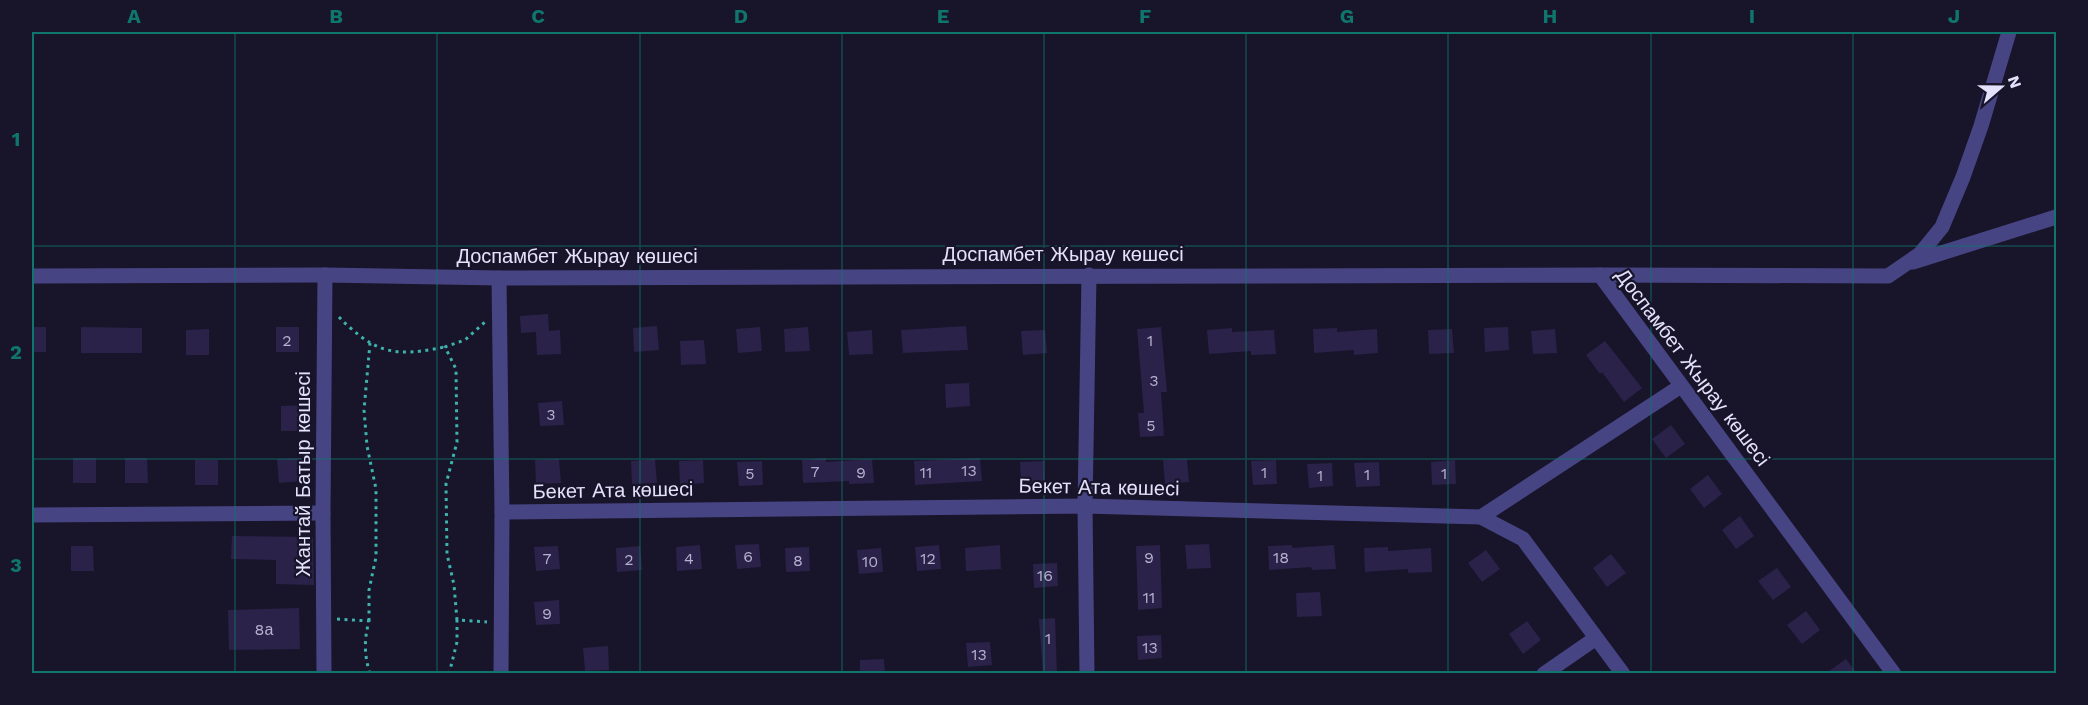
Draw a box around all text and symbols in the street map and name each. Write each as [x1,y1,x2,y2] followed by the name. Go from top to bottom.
[127,4,141,28] text: A
[329,4,343,28] text: B
[531,4,545,28] text: C
[734,4,748,28] text: D
[937,4,949,28] text: E
[1139,4,1151,28] text: F
[1340,4,1354,28] text: G
[1543,4,1557,28] text: H
[1749,4,1755,28] text: I
[1948,4,1960,28] text: J
[1971,57,2031,117] north arrow
[2004,73,2026,91] text: N
[12,127,20,151] text: 1
[942,242,1184,266] street label: Доспамбет Жырау көшесі
[456,244,698,268] street label: Доспамбет Жырау көшесі
[1611,263,1775,471] street label: Доспамбет Жырау көшесі
[282,331,292,350] house number: 2
[1147,331,1153,350] house number: 1
[10,340,22,364] text: 2
[291,371,315,577] street label: Жантай Батыр көшесі
[1149,371,1159,390] house number: 3
[546,405,556,424] house number: 3
[1146,416,1156,435] house number: 5
[961,461,977,480] house number: 13
[811,462,820,481] house number: 7
[856,463,866,482] house number: 9
[920,463,932,482] house number: 11
[1261,463,1267,482] house number: 1
[745,464,755,483] house number: 5
[1441,464,1447,483] house number: 1
[1364,465,1370,484] house number: 1
[1317,466,1323,485] house number: 1
[1018,474,1180,500] street label: Бекет Ата көшесі
[532,477,694,503] street label: Бекет Ата көшесі
[743,547,753,566] house number: 6
[1144,548,1154,567] house number: 9
[1273,548,1289,567] house number: 18
[543,549,552,568] house number: 7
[684,549,694,568] house number: 4
[920,549,936,568] house number: 12
[624,550,634,569] house number: 2
[793,551,803,570] house number: 8
[862,552,878,571] house number: 10
[10,553,22,577] text: 3
[1037,566,1053,585] house number: 16
[1143,588,1155,607] house number: 11
[542,604,552,623] house number: 9
[255,620,273,639] house number: 8а
[1045,629,1051,648] house number: 1
[1142,638,1158,657] house number: 13
[971,645,987,664] house number: 13

